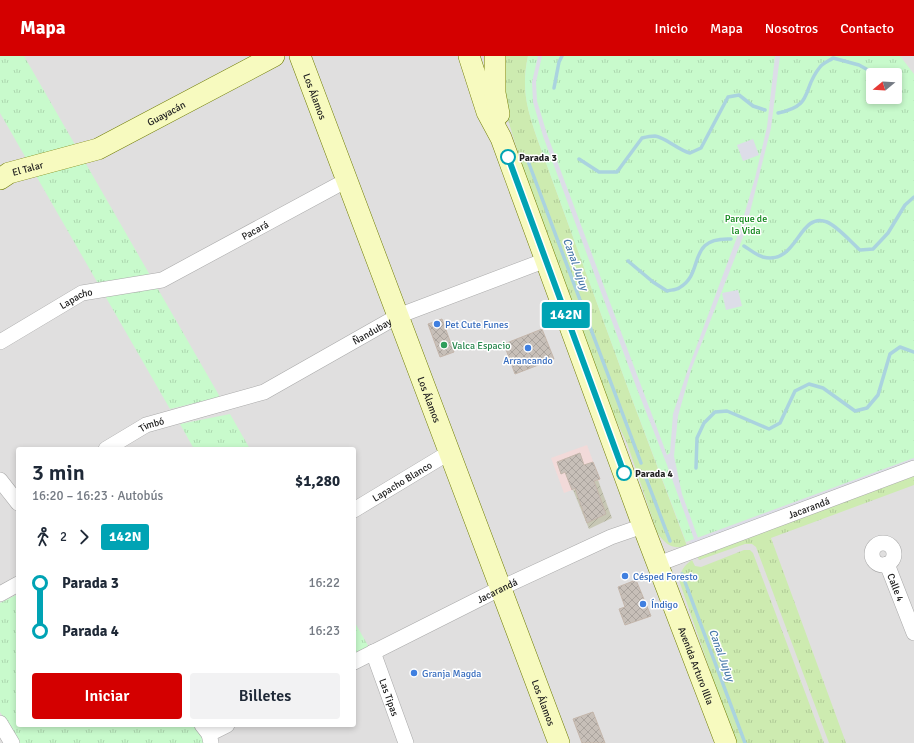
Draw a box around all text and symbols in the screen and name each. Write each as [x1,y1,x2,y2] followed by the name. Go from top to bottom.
[20,16,66,40] text: Mapa
[655,20,688,37] text: Inicio
[710,20,743,37] text: Mapa
[765,20,818,37] text: Nosotros
[840,20,894,37] text: Contacto
[866,68,902,104] north arrow
[866,68,902,104] map controls
[300,72,329,122] street label: Los Álamos
[145,99,188,129] street label: Guayacán
[500,149,516,165] marker: Parada 3
[519,152,557,164] place label: Parada 3
[11,159,45,179] street label: El Talar
[725,213,767,237] park label: Parque de la Vida
[240,219,271,243] street label: Pacará
[560,236,592,294] water label: Canal Jujuy
[58,286,93,312] street label: Lapacho
[538,302,594,328] line badge: 142N
[550,306,582,323] text: 142N
[351,316,394,348] street label: Ñandubay
[432,319,442,329] marker: Pet Cute Funes
[445,319,509,331] place label: Pet Cute Funes
[439,340,449,350] marker: Valca Espacio
[452,340,510,352] place label: Valca Espacio
[523,343,533,353] marker: Arrancando
[503,355,553,367] place label: Arrancando
[414,375,443,425] street label: Los Álamos
[137,415,166,435] street label: Timbó
[32,459,85,486] text: 3 min
[370,459,434,505] street label: Lapacho Blanco
[616,465,632,481] marker: Parada 4
[635,468,673,480] place label: Parada 4
[295,472,340,490] text: $1,280
[32,488,163,504] text: 16:20 – 16:23 · Autobús
[787,495,832,522] street label: Jacarandá
[32,526,54,548] icon: walk
[73,526,95,548] icon: forward
[109,528,141,545] text: 142N
[60,529,67,545] text: 2
[620,571,630,581] marker: Césped Foresto
[633,571,698,583] place label: Césped Foresto
[884,572,906,604] street label: Calle 4
[62,574,119,592] text: Parada 3
[308,575,340,591] text: 16:22
[475,576,520,606] street label: Jacarandá
[651,598,678,611] place label: Índigo
[638,599,648,609] marker: Índigo
[62,622,119,640] text: Parada 4
[308,623,340,639] text: 16:23
[675,625,716,707] street label: Avenida Arturo Illia
[706,627,738,685] water label: Canal Jujuy
[409,668,419,678] marker: Granja Magda
[422,668,481,680] place label: Granja Magda
[32,673,182,719] button: Iniciar
[190,673,340,719] button: Billetes
[376,677,401,719] street label: Las Tipas
[529,678,557,728] street label: Los Álamos

